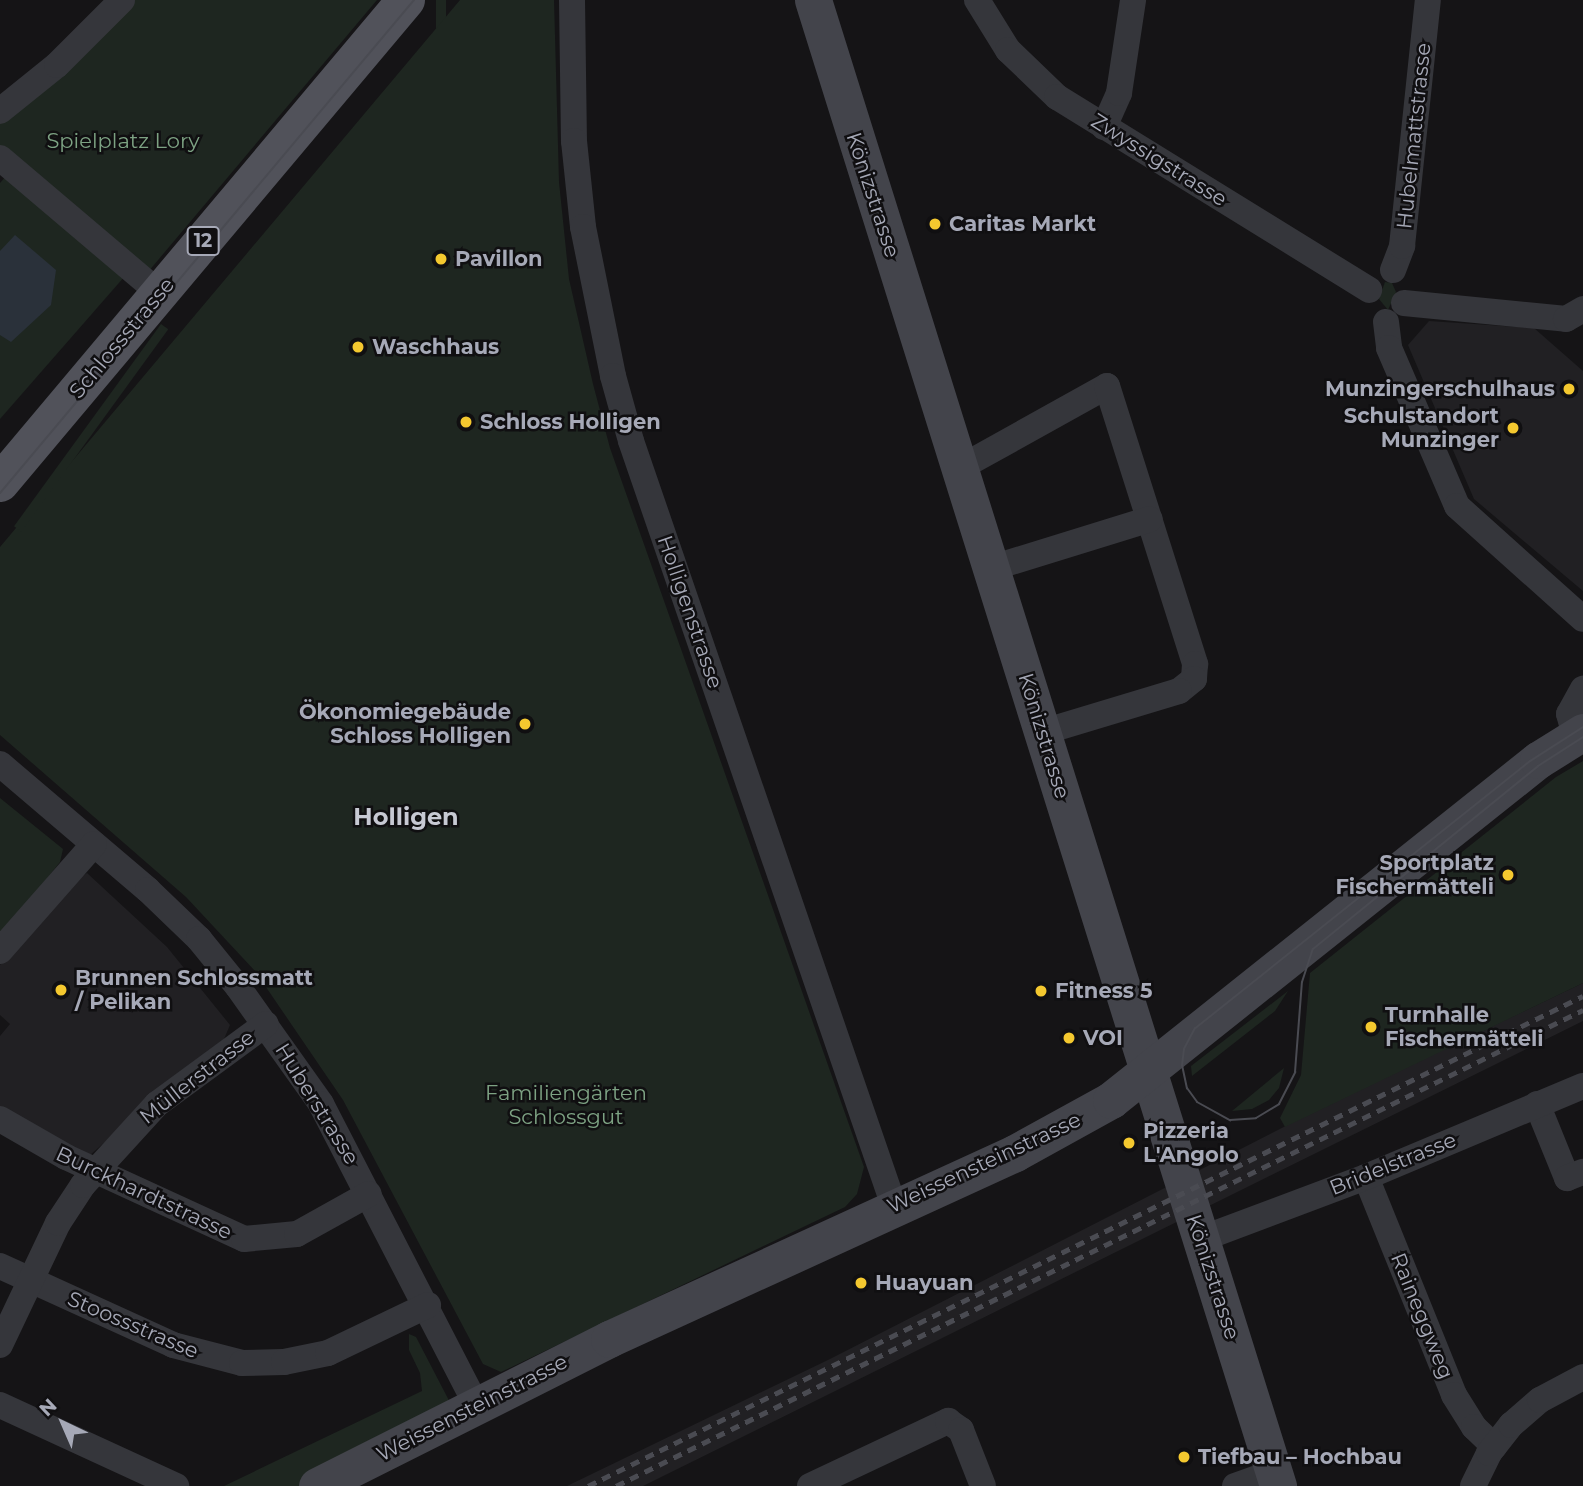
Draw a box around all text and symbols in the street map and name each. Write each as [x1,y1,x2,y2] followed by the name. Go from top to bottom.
[1392,42,1436,230] street label: Hubelmattstrasse
[1086,108,1232,212] street label: Zwyssigstrasse
[46,128,200,154] park label: Spielplatz Lory
[841,129,905,261] street label: Könizstrasse
[949,211,1096,237] place label: Caritas Markt
[927,216,943,232] marker: Caritas Markt
[186,226,220,256] road number: 12
[455,246,543,272] place label: Pavillon
[433,251,449,267] marker: Pavillon
[64,272,180,404] street label: Schlossstrasse
[372,334,499,360] place label: Waschhaus
[350,339,366,355] marker: Waschhaus
[1325,376,1555,402] place label: Munzingerschulhaus
[1561,381,1577,397] marker: Munzingerschulhaus
[1344,403,1499,453] place label: Schulstandort Munzinger
[480,409,661,435] place label: Schloss Holligen
[458,414,474,430] marker: Schloss Holligen
[1505,420,1521,436] marker: Schulstandort Munzinger
[652,532,728,692] street label: Holligenstrasse
[1013,670,1075,802] street label: Könizstrasse
[299,699,511,749] place label: Ökonomiegebäude Schloss Holligen
[517,716,533,732] marker: Ökonomiegebäude Schloss Holligen
[353,803,459,831] district label: Holligen
[1335,850,1494,900] place label: Sportplatz Fischermätteli
[1500,867,1516,883] marker: Sportplatz Fischermätteli
[75,965,313,1015] place label: Brunnen Schlossmatt / Pelikan
[1055,978,1152,1004] place label: Fitness 5
[53,982,69,998] marker: Brunnen Schlossmatt / Pelikan
[1033,983,1049,999] marker: Fitness 5
[1385,1002,1544,1052] place label: Turnhalle Fischermätteli
[1363,1019,1379,1035] marker: Turnhalle Fischermätteli
[135,1024,259,1130] street label: Müllerstrasse
[1083,1025,1123,1051] place label: VOI
[1061,1030,1077,1046] marker: VOI
[270,1039,364,1169] street label: Huberstrasse
[485,1080,647,1130] park label: Familiengärten Schlossgut
[883,1107,1085,1219] street label: Weissensteinstrasse
[1143,1118,1239,1168] place label: Pizzeria L'Angolo
[1326,1127,1460,1201] street label: Bridelstrasse
[1121,1135,1137,1151] marker: Pizzeria L'Angolo
[52,1141,236,1245] street label: Burckhardtstrasse
[1181,1211,1245,1343] street label: Könizstrasse
[1385,1249,1459,1383] street label: Raineggweg
[875,1270,974,1296] place label: Huayuan
[853,1275,869,1291] marker: Huayuan
[64,1286,202,1364] street label: Stoossstrasse
[372,1349,572,1467] street label: Weissensteinstrasse
[28,1388,98,1458] north arrow
[35,1394,62,1421] text: N
[1198,1444,1402,1470] place label: Tiefbau – Hochbau
[1176,1449,1192,1465] marker: Tiefbau – Hochbau

